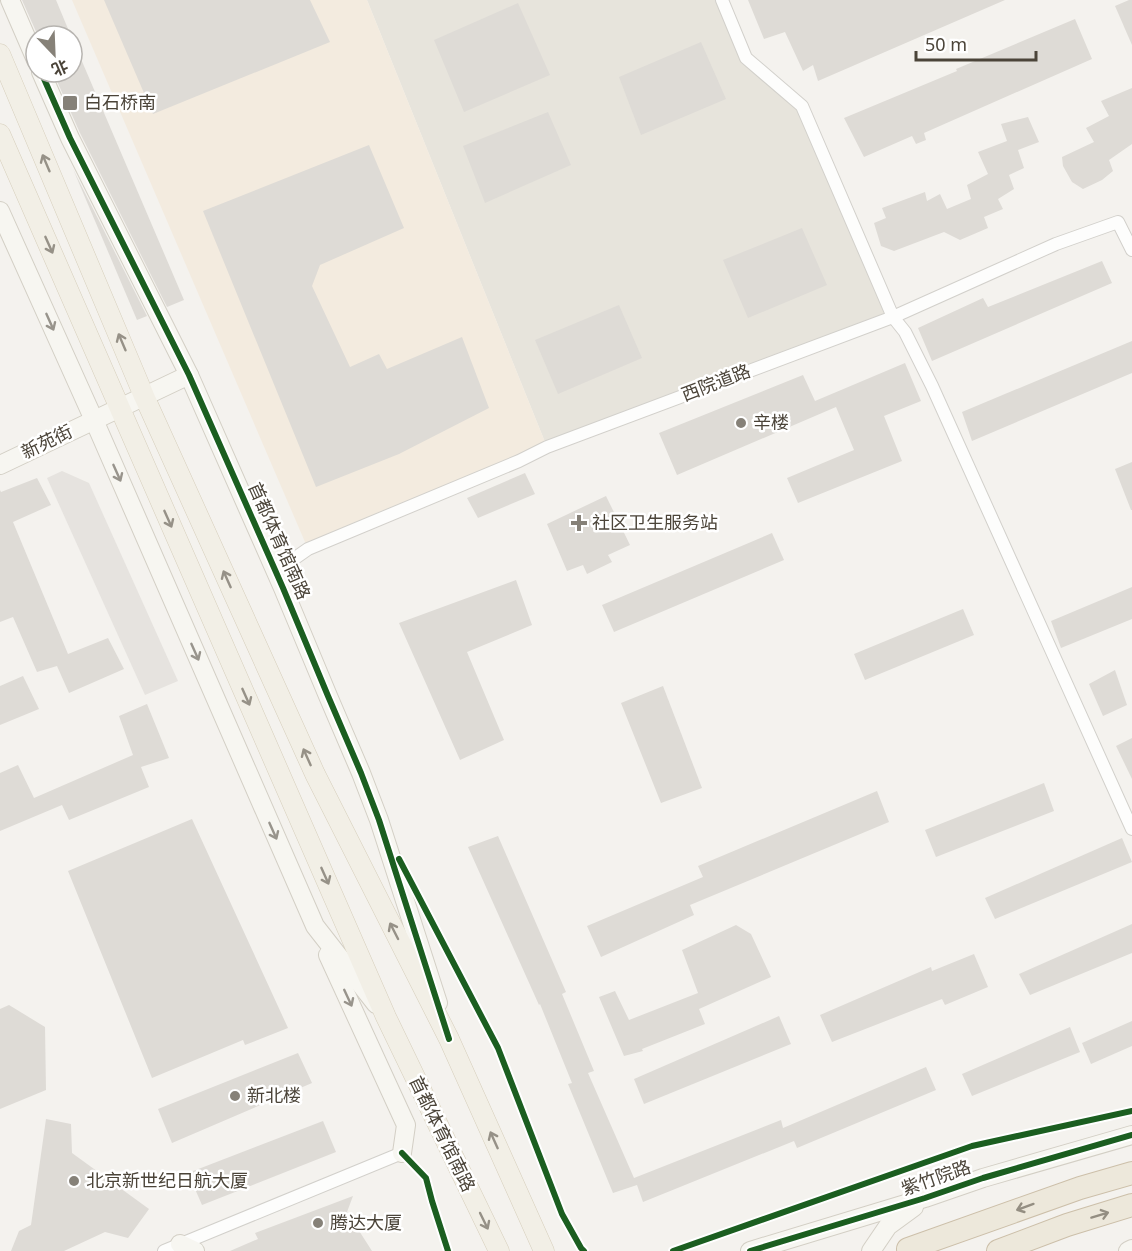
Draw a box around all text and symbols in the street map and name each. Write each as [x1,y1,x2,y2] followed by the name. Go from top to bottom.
[24,24,84,84] north arrow
[916,24,1036,62] scale bar
[925,32,967,56] text: 50 m
[48,55,72,81] text: 北
[84,90,156,114] place label: 白石桥南
[61,94,79,112] marker: 白石桥南
[40,154,51,172] one-way arrow
[43,236,55,254] one-way arrow
[44,312,56,330] one-way arrow
[116,334,127,352] one-way arrow
[678,358,754,406] street label: 西院道路
[753,410,789,434] place label: 辛楼
[734,416,748,430] marker: 辛楼
[17,418,76,464] street label: 新苑街
[112,464,123,482] one-way arrow
[243,478,317,603] street label: 首都体育馆南路
[163,509,174,527] one-way arrow
[592,510,718,534] place label: 社区卫生服务站
[570,514,588,532] marker: 社区卫生服务站
[220,570,232,588] one-way arrow
[190,642,201,661] one-way arrow
[241,688,252,706] one-way arrow
[300,748,312,766] one-way arrow
[268,821,279,839] one-way arrow
[320,867,331,885] one-way arrow
[388,922,400,940] one-way arrow
[343,988,354,1006] one-way arrow
[404,1072,481,1195] street label: 首都体育馆南路
[247,1083,301,1107] place label: 新北楼
[228,1089,242,1103] marker: 新北楼
[488,1131,499,1149] one-way arrow
[898,1154,974,1200] street label: 紫竹院路
[86,1168,248,1192] place label: 北京新世纪日航大厦
[67,1174,81,1188] marker: 北京新世纪日航大厦
[1016,1203,1035,1214] one-way arrow
[1090,1209,1109,1220] one-way arrow
[330,1210,402,1234] place label: 腾达大厦
[479,1211,491,1229] one-way arrow
[311,1216,325,1230] marker: 腾达大厦

